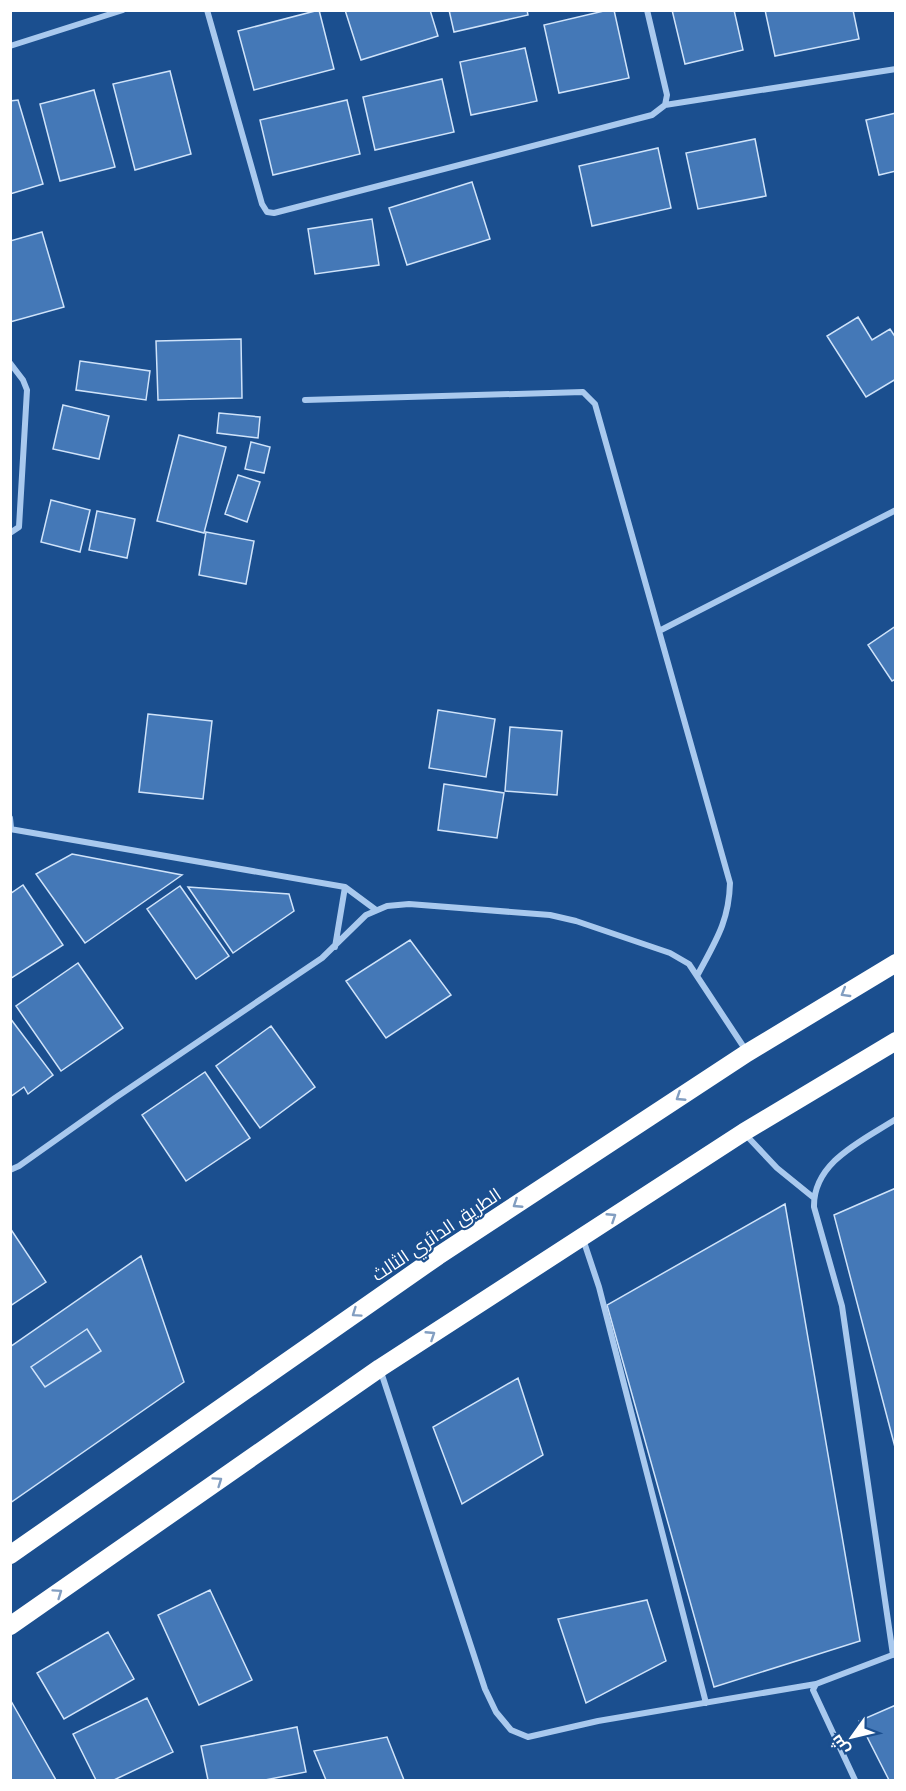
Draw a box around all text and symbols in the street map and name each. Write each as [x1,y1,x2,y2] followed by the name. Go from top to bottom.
[841,986,851,998] one-way arrow
[676,1090,687,1101] one-way arrow
[367,1182,507,1289] street label: الطريق الدائري الثالث
[513,1197,524,1208] one-way arrow
[606,1212,616,1224] one-way arrow
[351,1306,362,1317] one-way arrow
[424,1331,435,1342] one-way arrow
[212,1477,223,1488] one-way arrow
[52,1589,63,1600] one-way arrow
[822,1707,882,1767] north arrow
[825,1731,854,1760] text: ش

